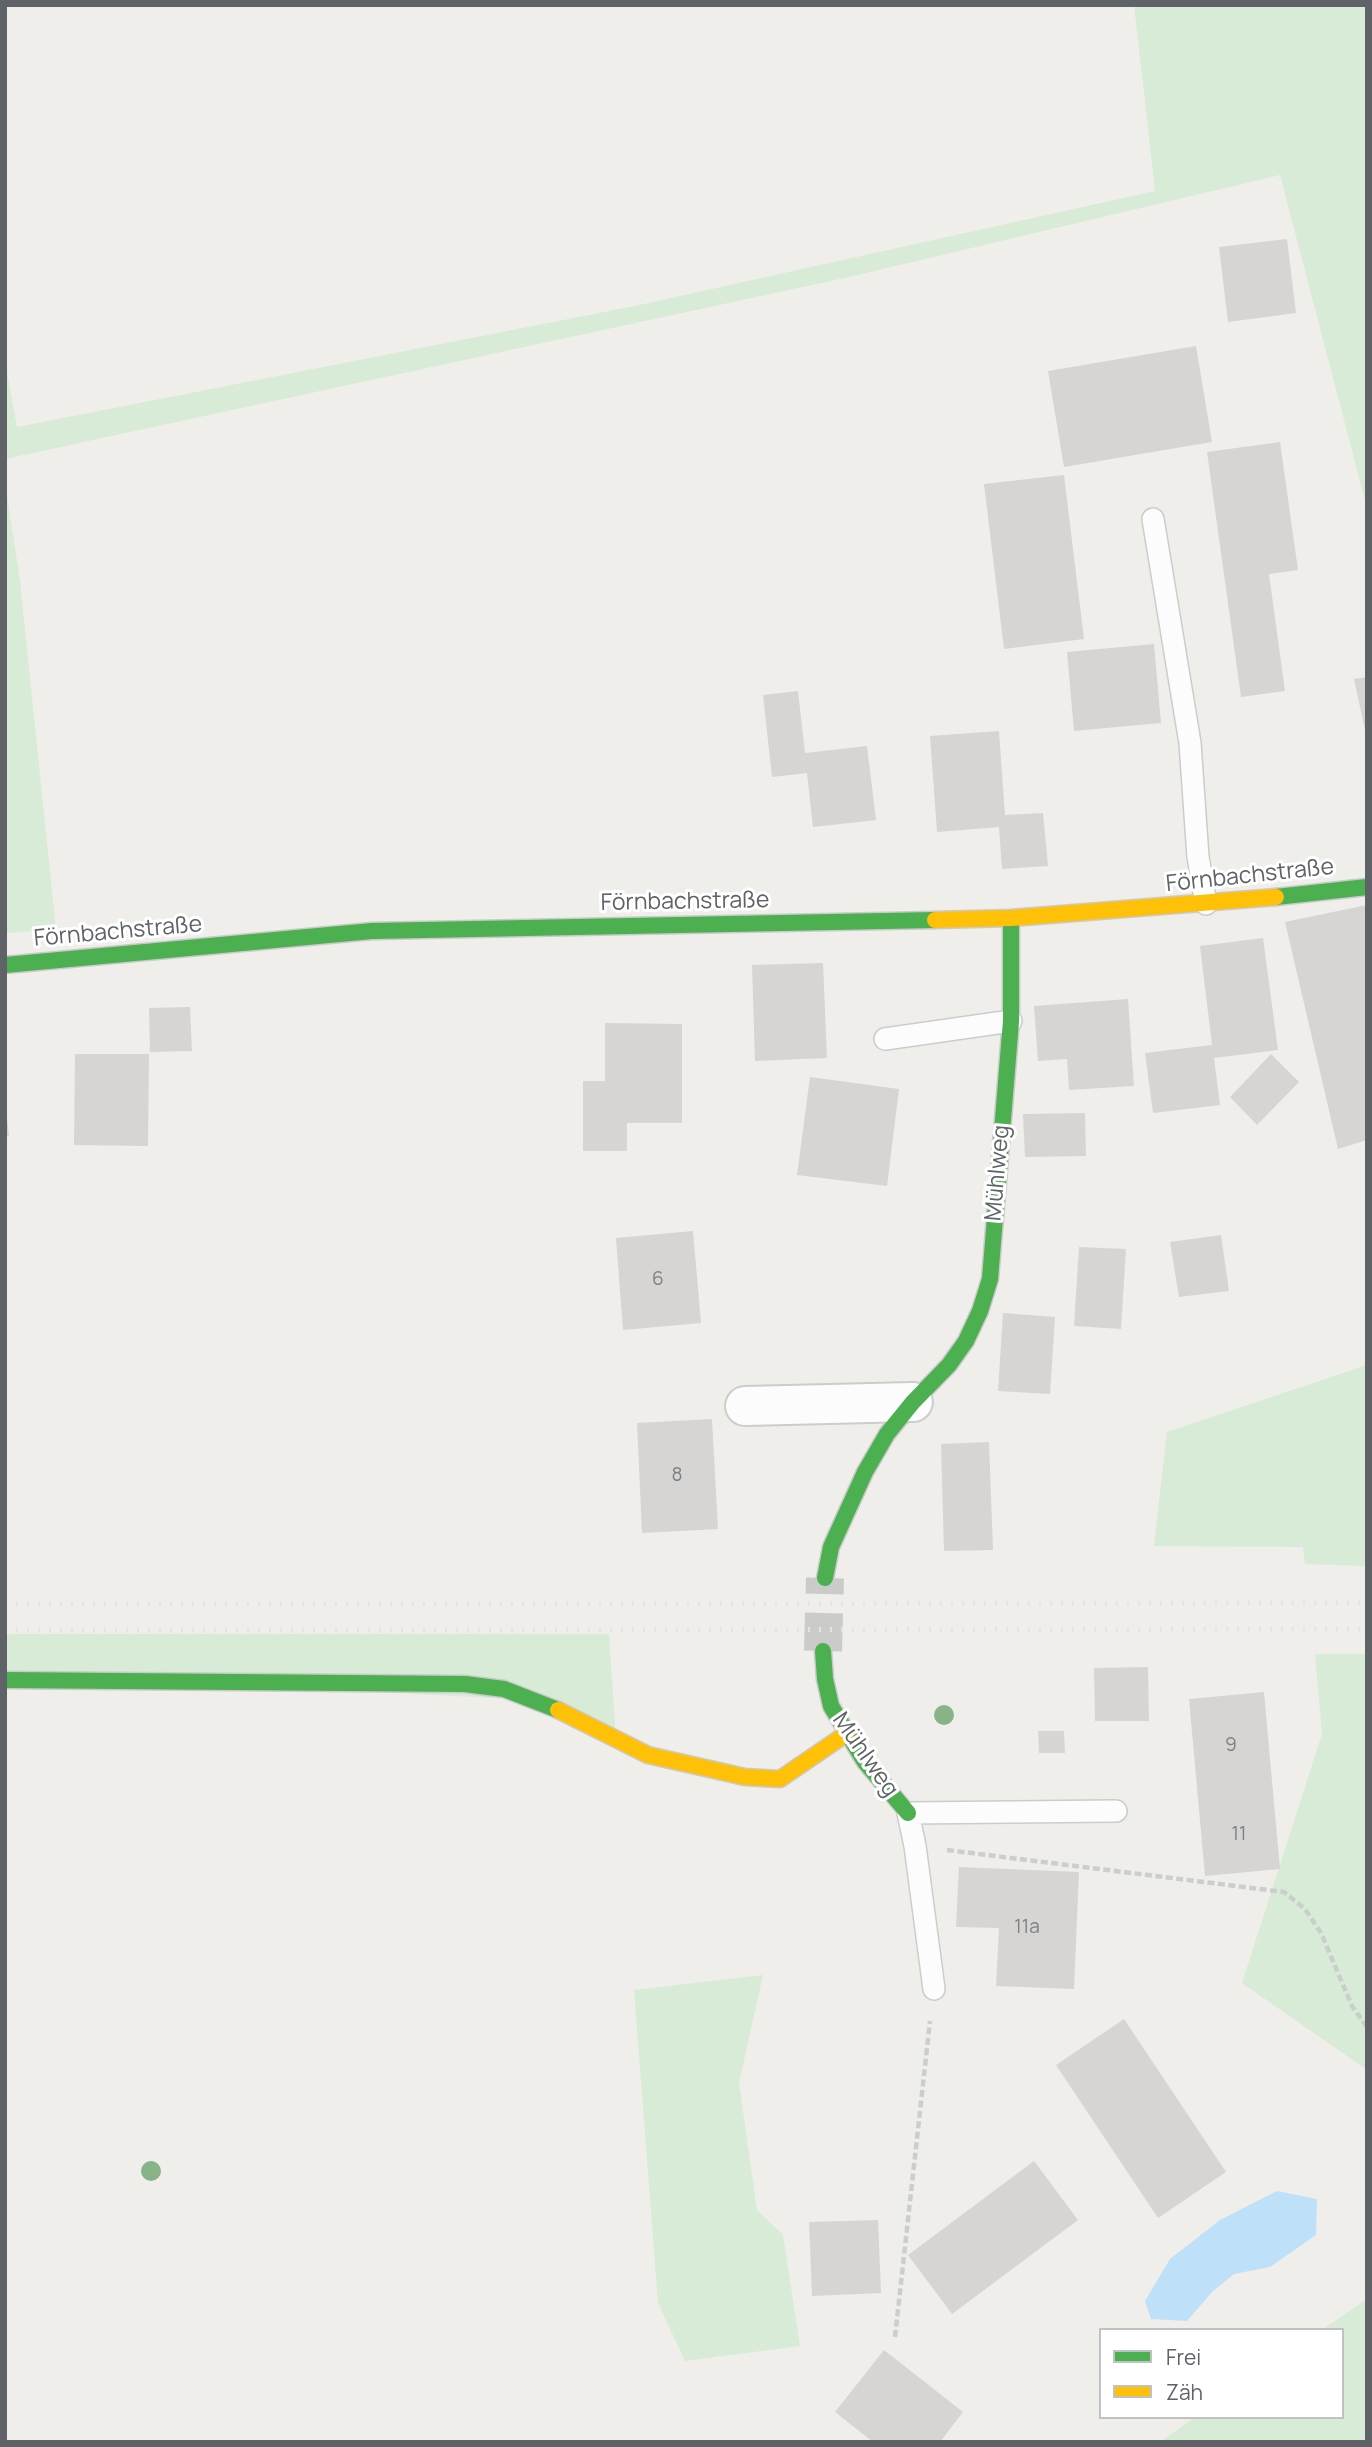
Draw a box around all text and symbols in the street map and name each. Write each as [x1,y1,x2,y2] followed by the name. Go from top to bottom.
[1165,853,1335,899] street label: Förnbachstraße
[600,887,770,917] street label: Förnbachstraße
[33,911,203,953] street label: Förnbachstraße
[980,1124,1016,1222] street label: Mühlweg
[652,1269,664,1291] house number: 6
[671,1465,683,1487] house number: 8
[826,1708,904,1802] street label: Mühlweg
[1225,1735,1237,1757] house number: 9
[1232,1824,1246,1846] house number: 11
[1014,1917,1040,1939] house number: 11a
[1099,2328,1344,2419] legend
[1166,2343,1201,2371] text: Frei
[1166,2378,1203,2406] text: Zäh

